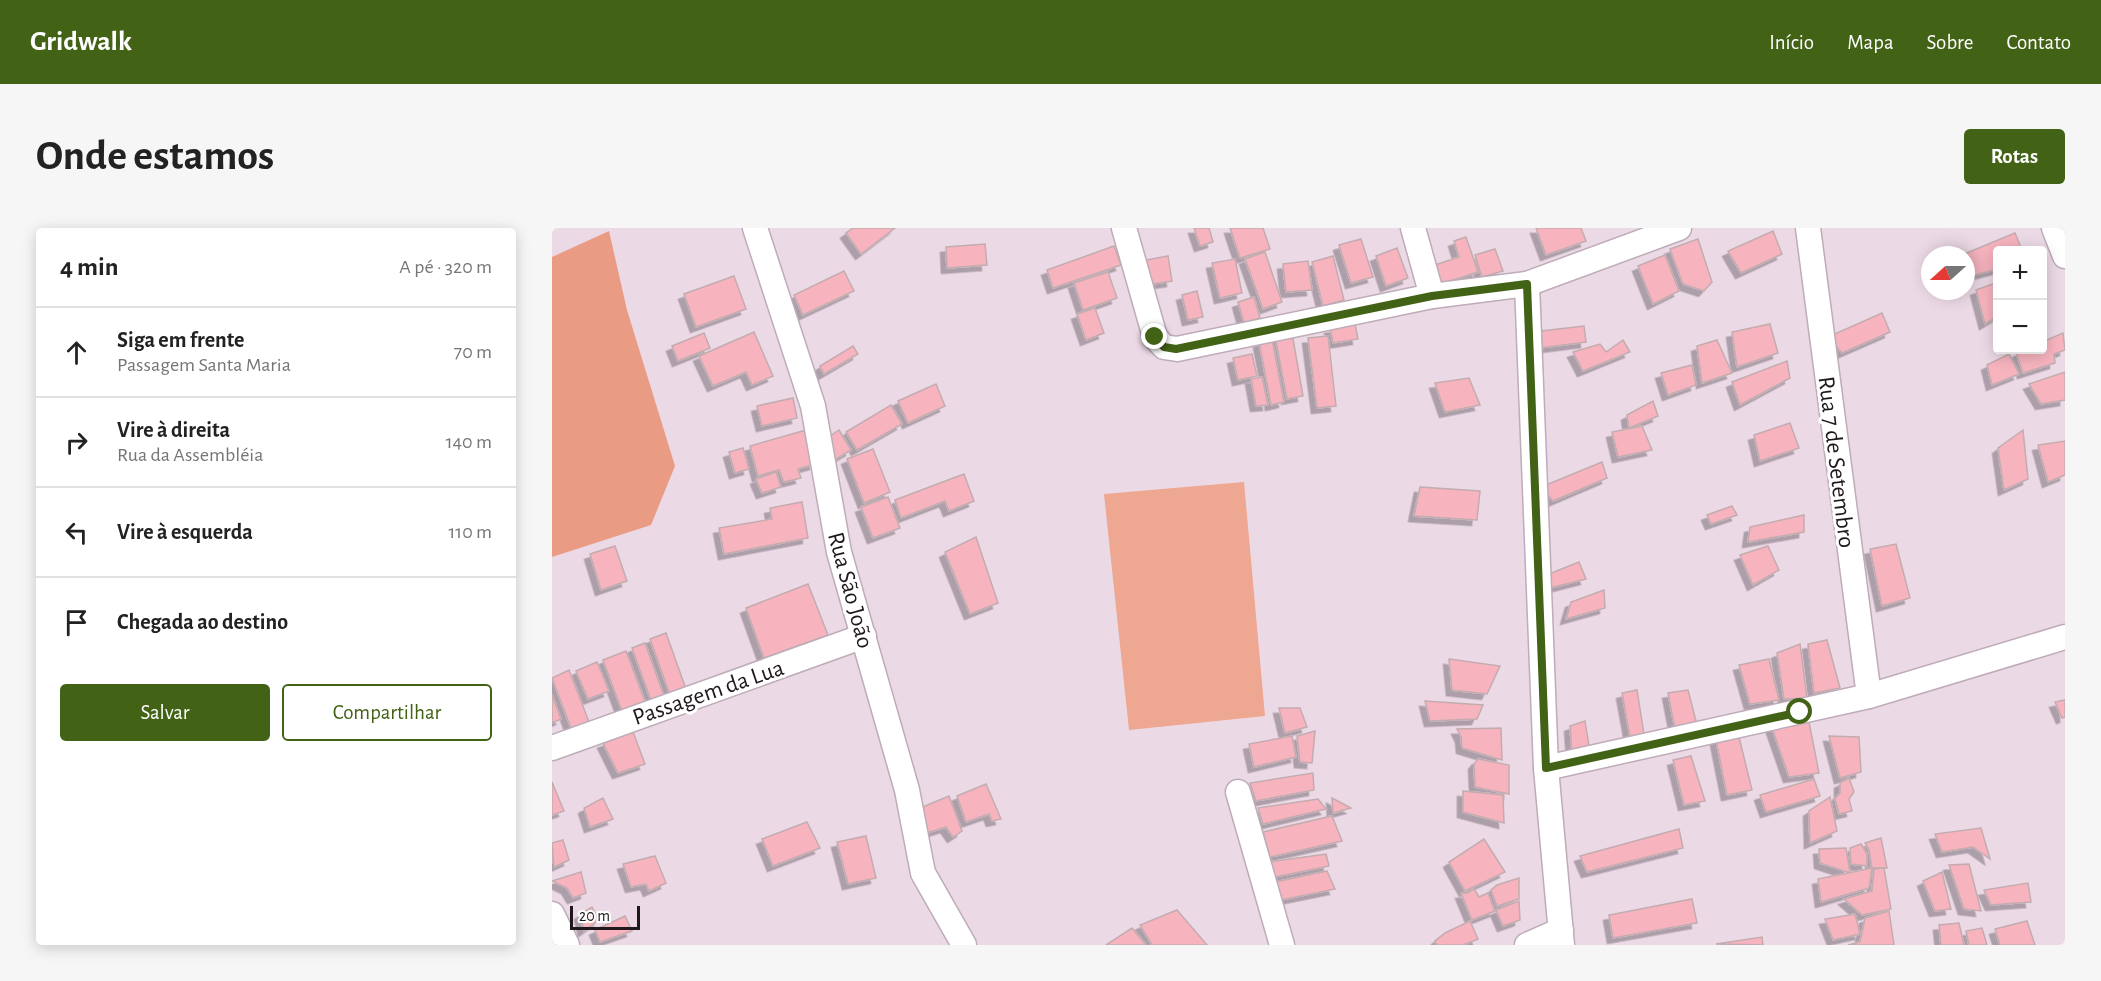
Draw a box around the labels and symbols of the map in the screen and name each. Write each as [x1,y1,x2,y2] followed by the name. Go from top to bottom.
[1921,246,1975,300] north arrow
[1141,323,1167,349] route end
[1814,375,1858,549] street label: Rua 7 de Setembro
[823,529,877,651] street label: Rua São João
[629,656,787,730] street label: Passagem da Lua
[1786,698,1812,724] route start
[570,903,640,930] scale bar

